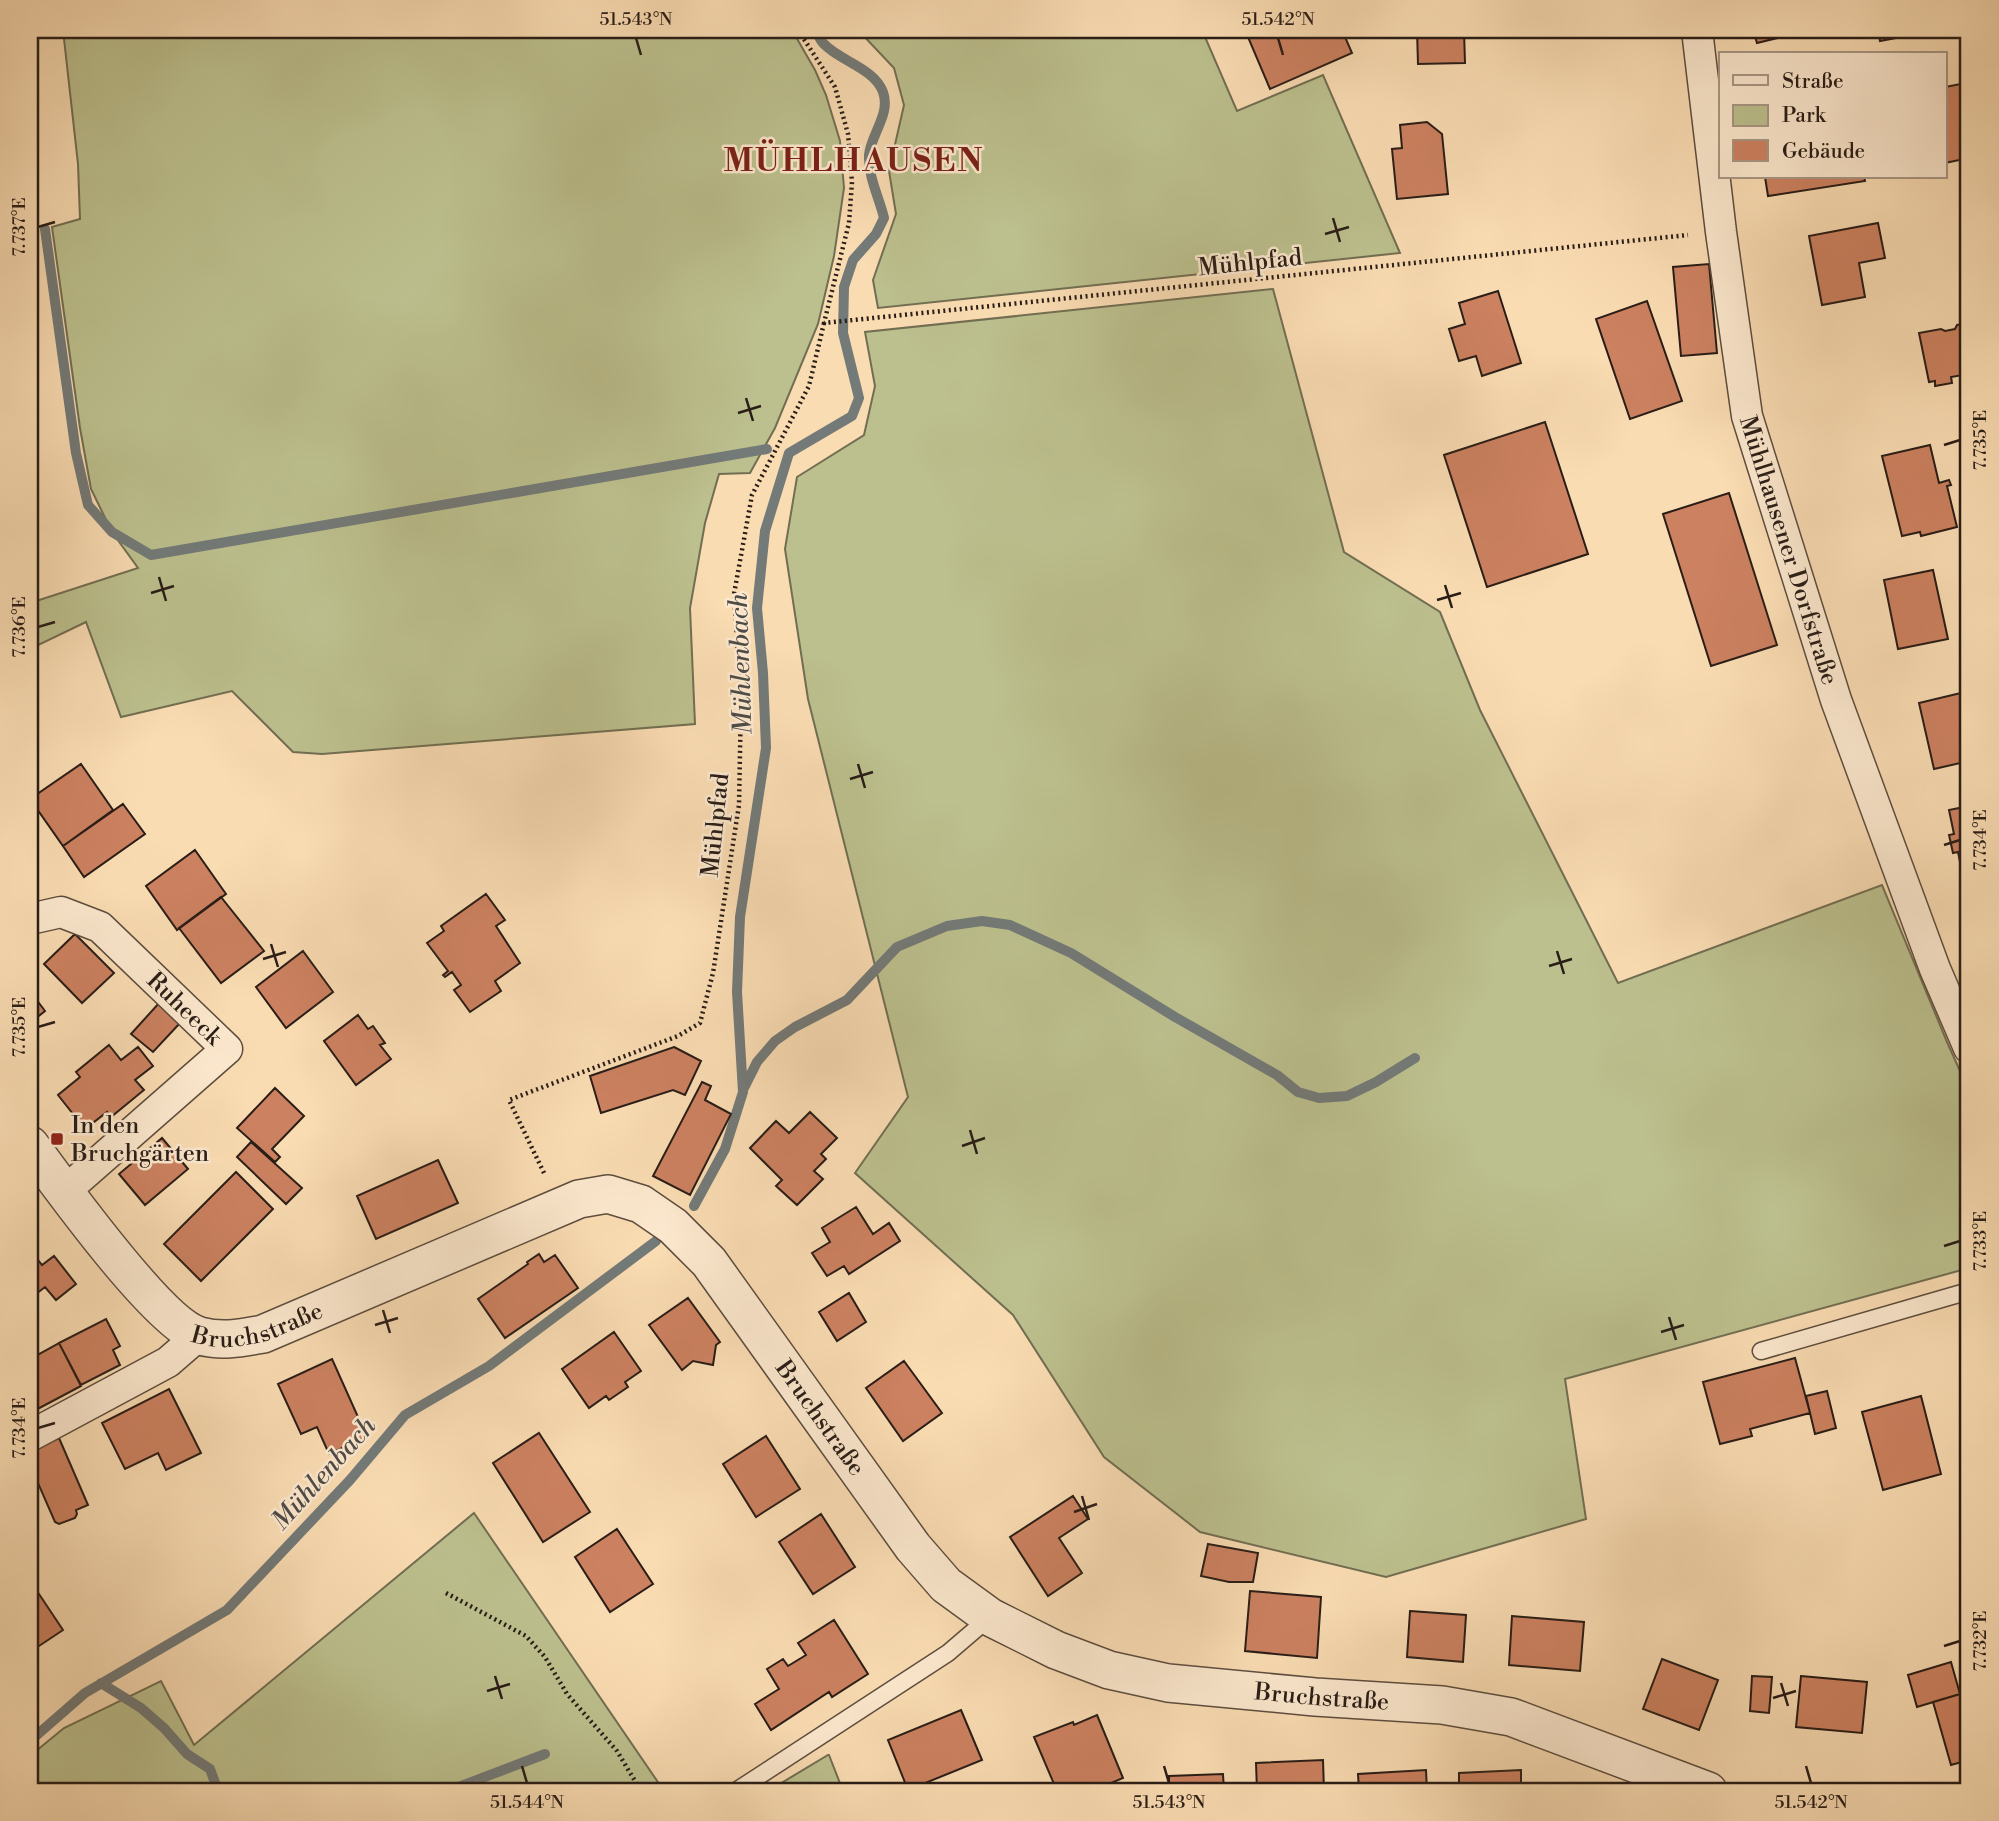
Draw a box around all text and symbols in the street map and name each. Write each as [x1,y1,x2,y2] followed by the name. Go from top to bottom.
[600,8,673,31] text: 51.543°N
[1241,8,1315,31] text: 51.542°N
[1719,52,1946,178] legend
[1782,69,1844,95] text: Straße
[1782,103,1827,129] text: Park
[723,139,985,181] district label: MÜHLHAUSEN
[1782,139,1865,165] text: Gebäude
[8,197,31,257] text: 7.737°E
[1197,243,1304,283] street label: Mühlpfad
[1969,410,1992,470] text: 7.735°E
[1732,412,1844,689] street label: Mühlhausener Dorfstraße
[723,592,759,735] water label: Mühlenbach
[8,596,31,658] text: 7.736°E
[696,771,736,879] street label: Mühlpfad
[1969,809,1992,871] text: 7.734°E
[140,966,229,1053] street label: Ruheeck
[8,997,31,1057] text: 7.735°E
[70,1111,209,1169] place label: In den Bruchgärten
[49,1131,65,1147] marker: In den Bruchgärten
[1969,1211,1992,1271] text: 7.733°E
[187,1296,328,1355] street label: Bruchstraße
[768,1354,871,1482] street label: Bruchstraße
[8,1397,31,1459] text: 7.734°E
[265,1410,383,1537] water label: Mühlenbach
[1969,1611,1992,1671] text: 7.732°E
[1252,1677,1390,1718] street label: Bruchstraße
[490,1791,565,1814] text: 51.544°N
[1133,1791,1206,1814] text: 51.543°N
[1774,1791,1848,1814] text: 51.542°N

